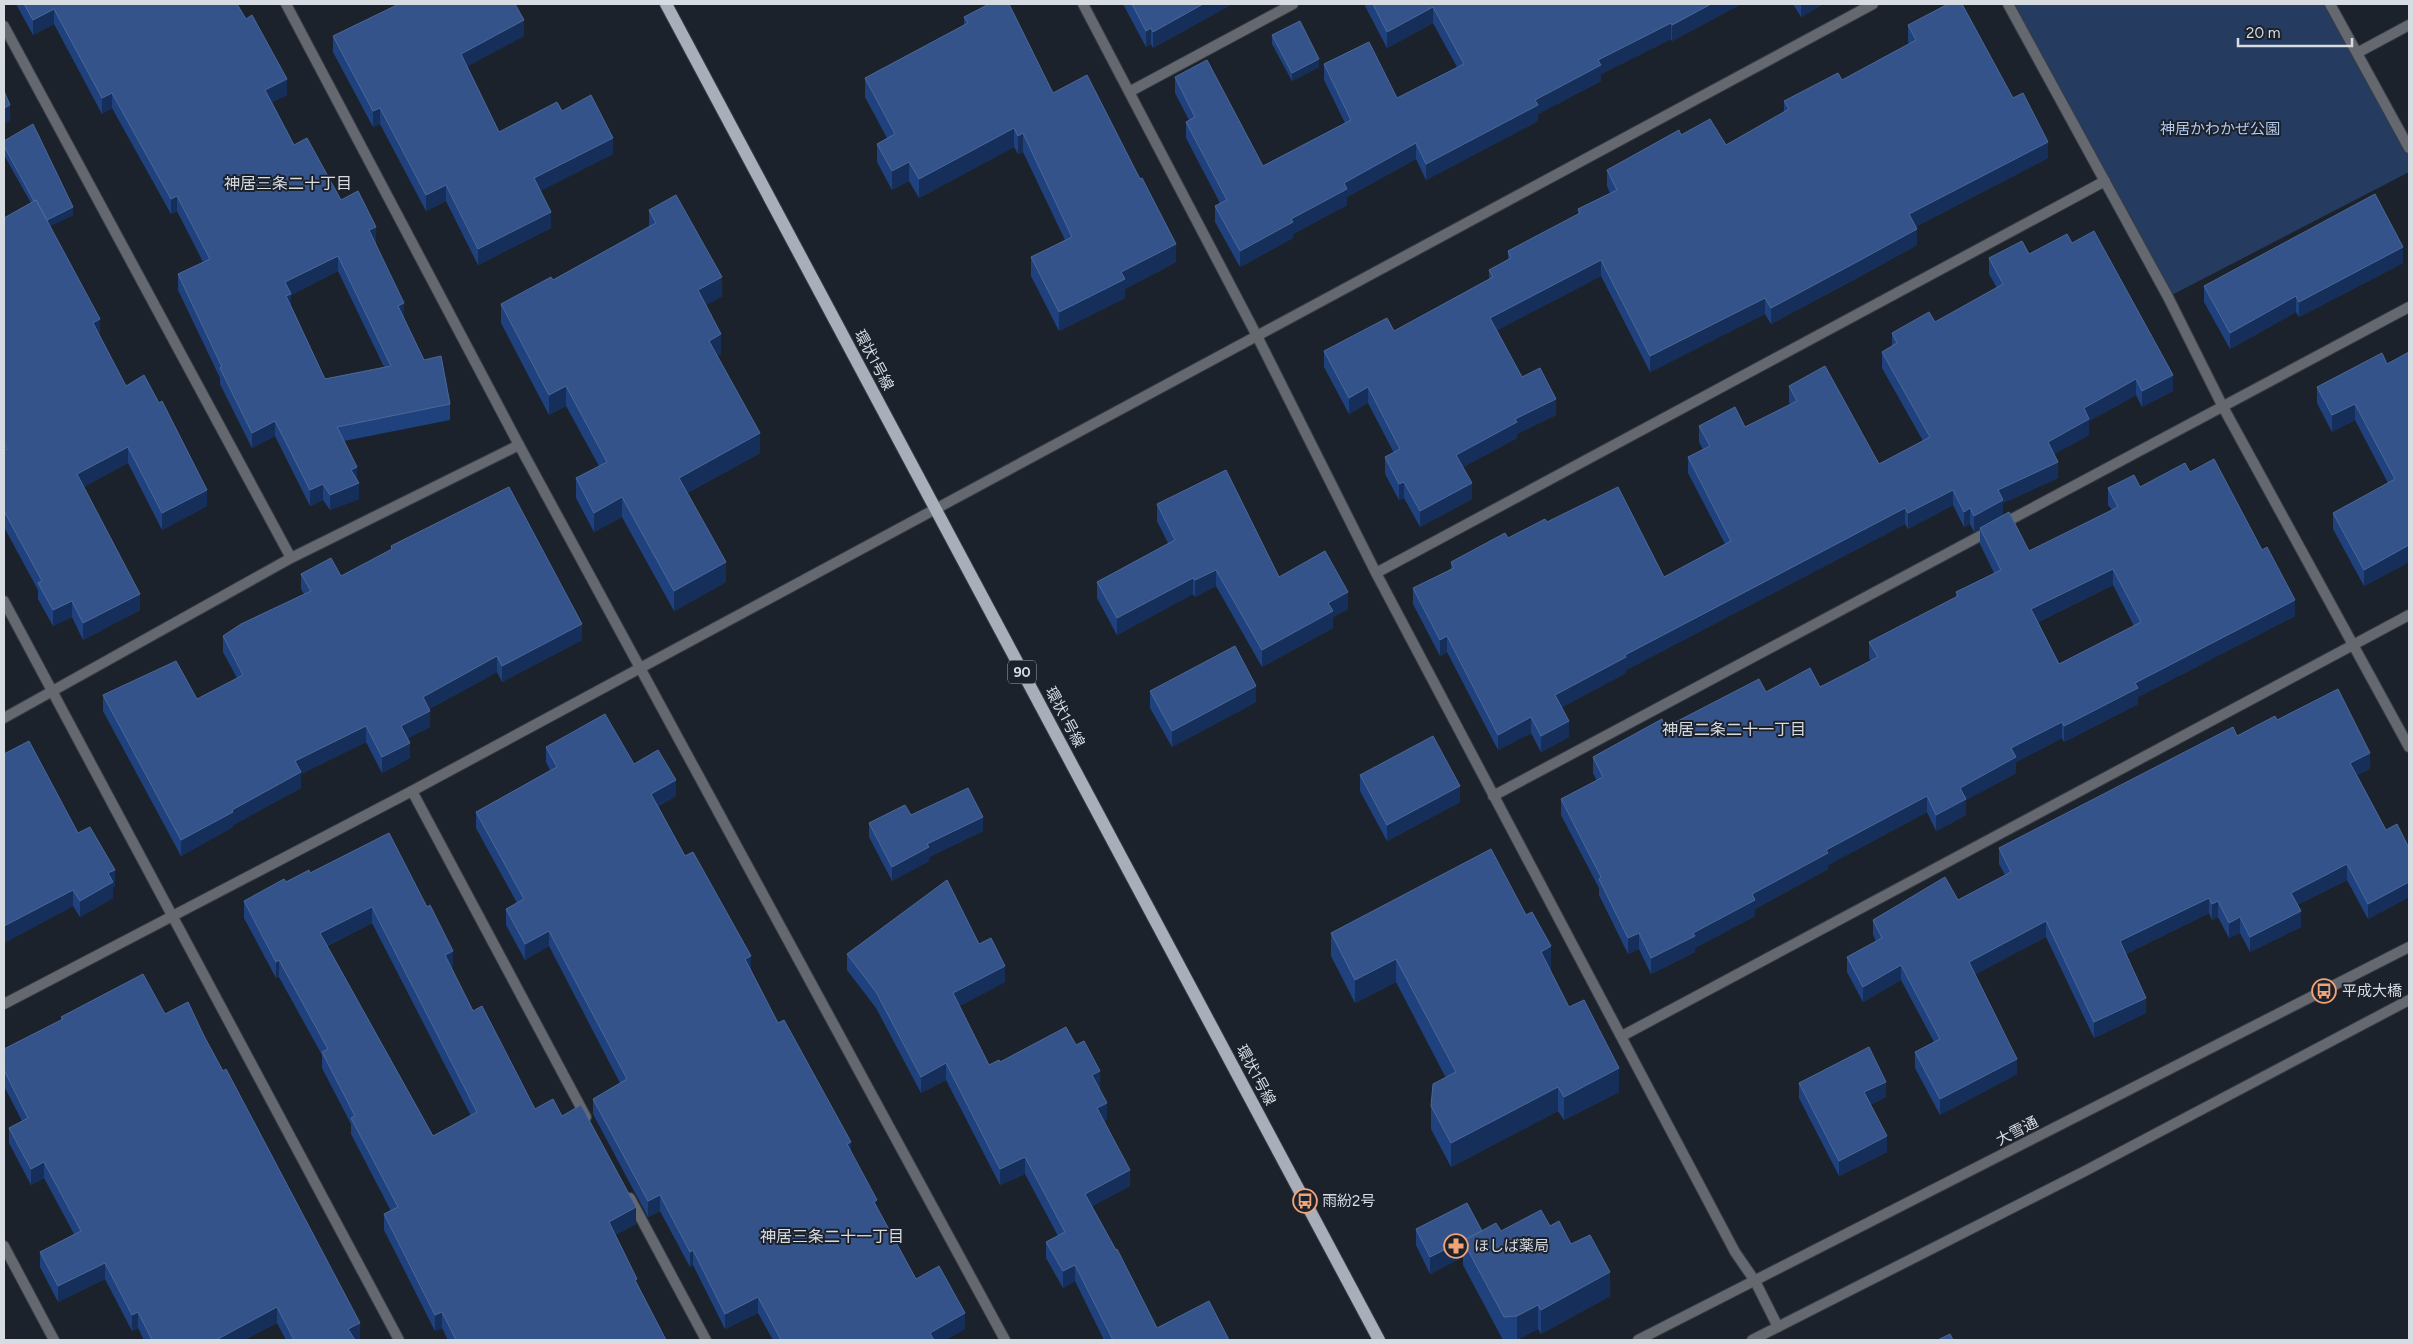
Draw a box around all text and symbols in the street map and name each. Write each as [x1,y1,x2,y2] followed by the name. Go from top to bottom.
[2238,15,2352,47] scale bar
[2246,24,2280,42] text: 20 m
[2160,120,2280,138] park label: 神居かわかぜ公園
[224,174,352,193] district label: 神居三条二十丁目
[851,327,897,393] street label: 環状1号線
[1008,660,1036,684] road number: 90
[1042,684,1088,750] street label: 環状1号線
[1662,720,1806,739] district label: 神居二条二十一丁目
[2311,978,2337,1004] bus stop icon: 平成大橋
[2342,982,2402,1000] place label: 平成大橋
[1233,1042,1279,1108] street label: 環状1号線
[1993,1113,2041,1149] street label: 大雪通
[1292,1188,1318,1214] bus stop icon: 雨紛2号
[1322,1192,1375,1210] place label: 雨紛2号
[760,1227,904,1246] district label: 神居三条二十一丁目
[1443,1233,1469,1259] pharmacy icon: ほしば薬局
[1474,1237,1549,1255] place label: ほしば薬局

